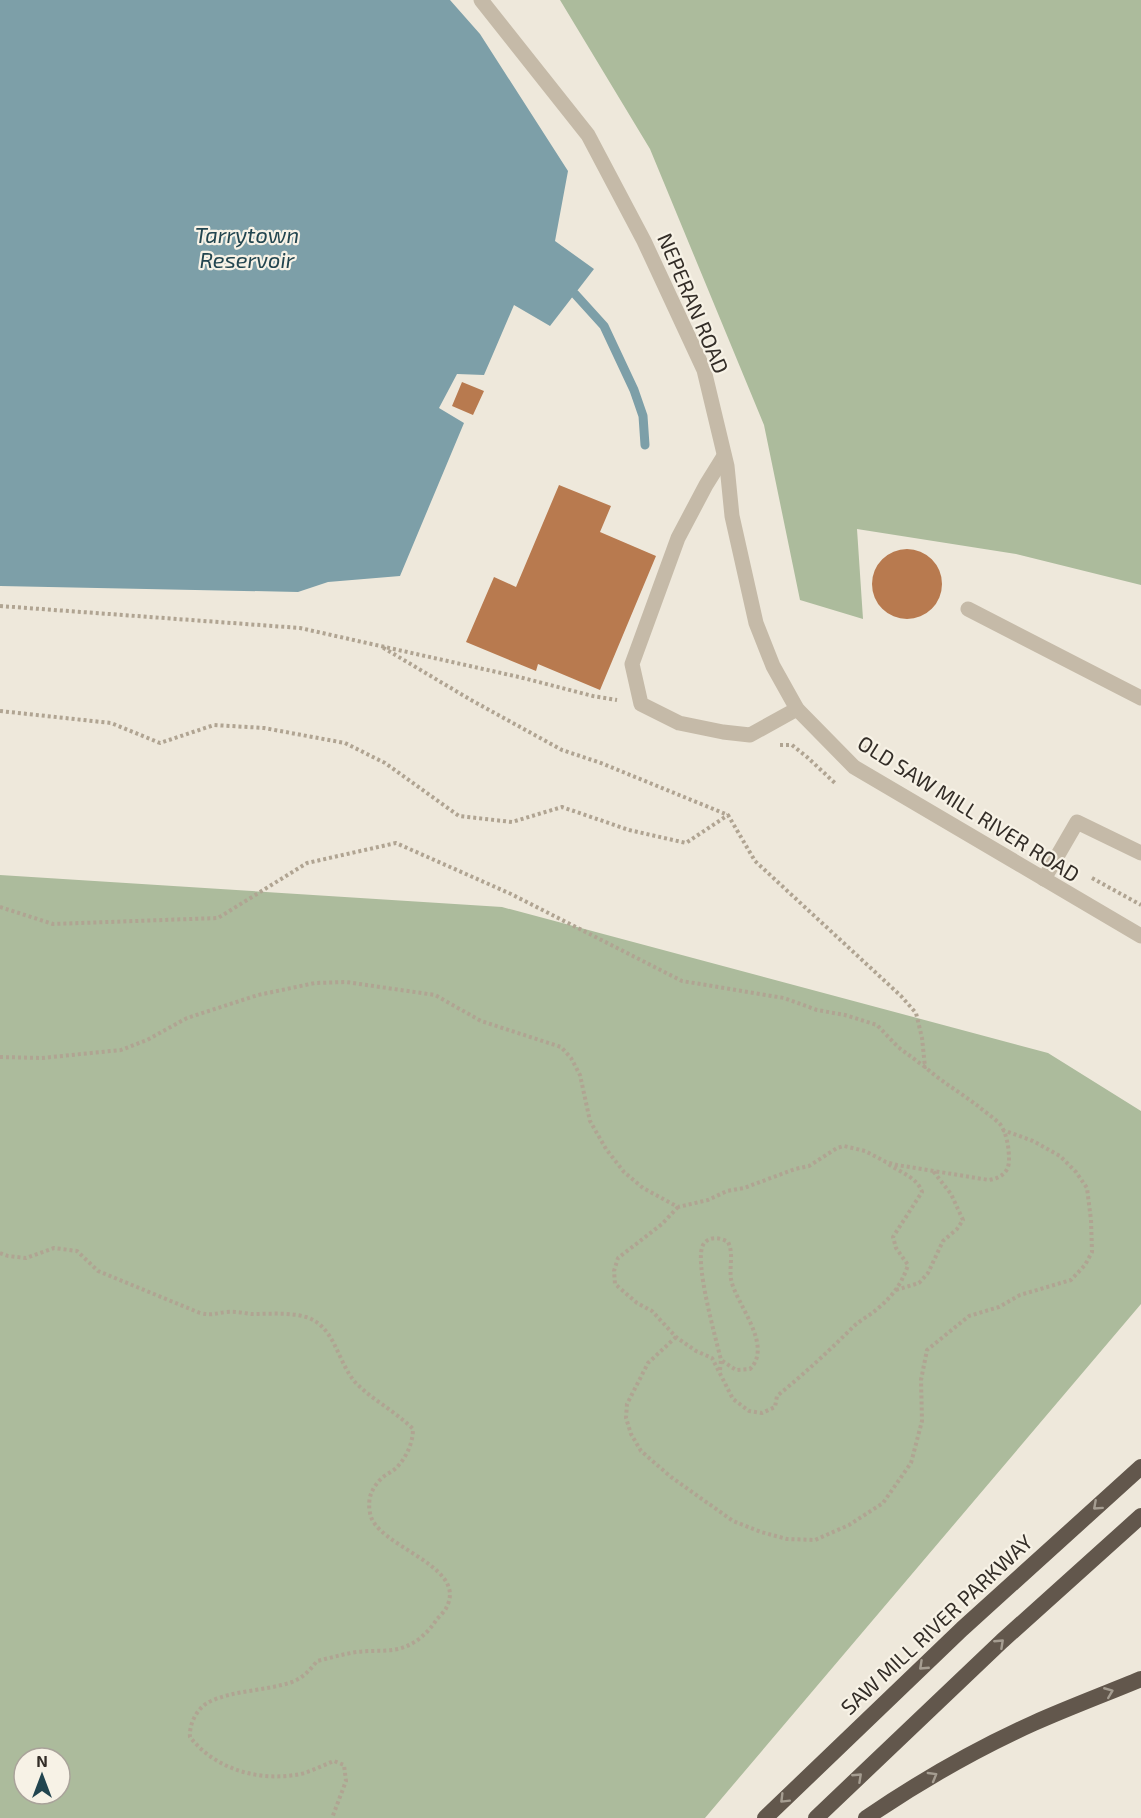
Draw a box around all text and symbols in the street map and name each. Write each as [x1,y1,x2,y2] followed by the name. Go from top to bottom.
[195,221,299,272] water label: Tarrytown Reservoir
[653,229,735,377] street label: NEPERAN ROAD
[854,729,1084,887] street label: OLD SAW MILL RIVER ROAD
[1093,1499,1104,1510] one-way arrow
[835,1529,1037,1719] street label: SAW MILL RIVER PARKWAY
[993,1639,1004,1650] one-way arrow
[919,1659,929,1670] one-way arrow
[1103,1687,1114,1699] one-way arrow
[12,1746,72,1806] north arrow
[36,1751,48,1770] text: N
[927,1771,937,1783] one-way arrow
[852,1773,862,1784] one-way arrow
[780,1792,790,1803] one-way arrow

